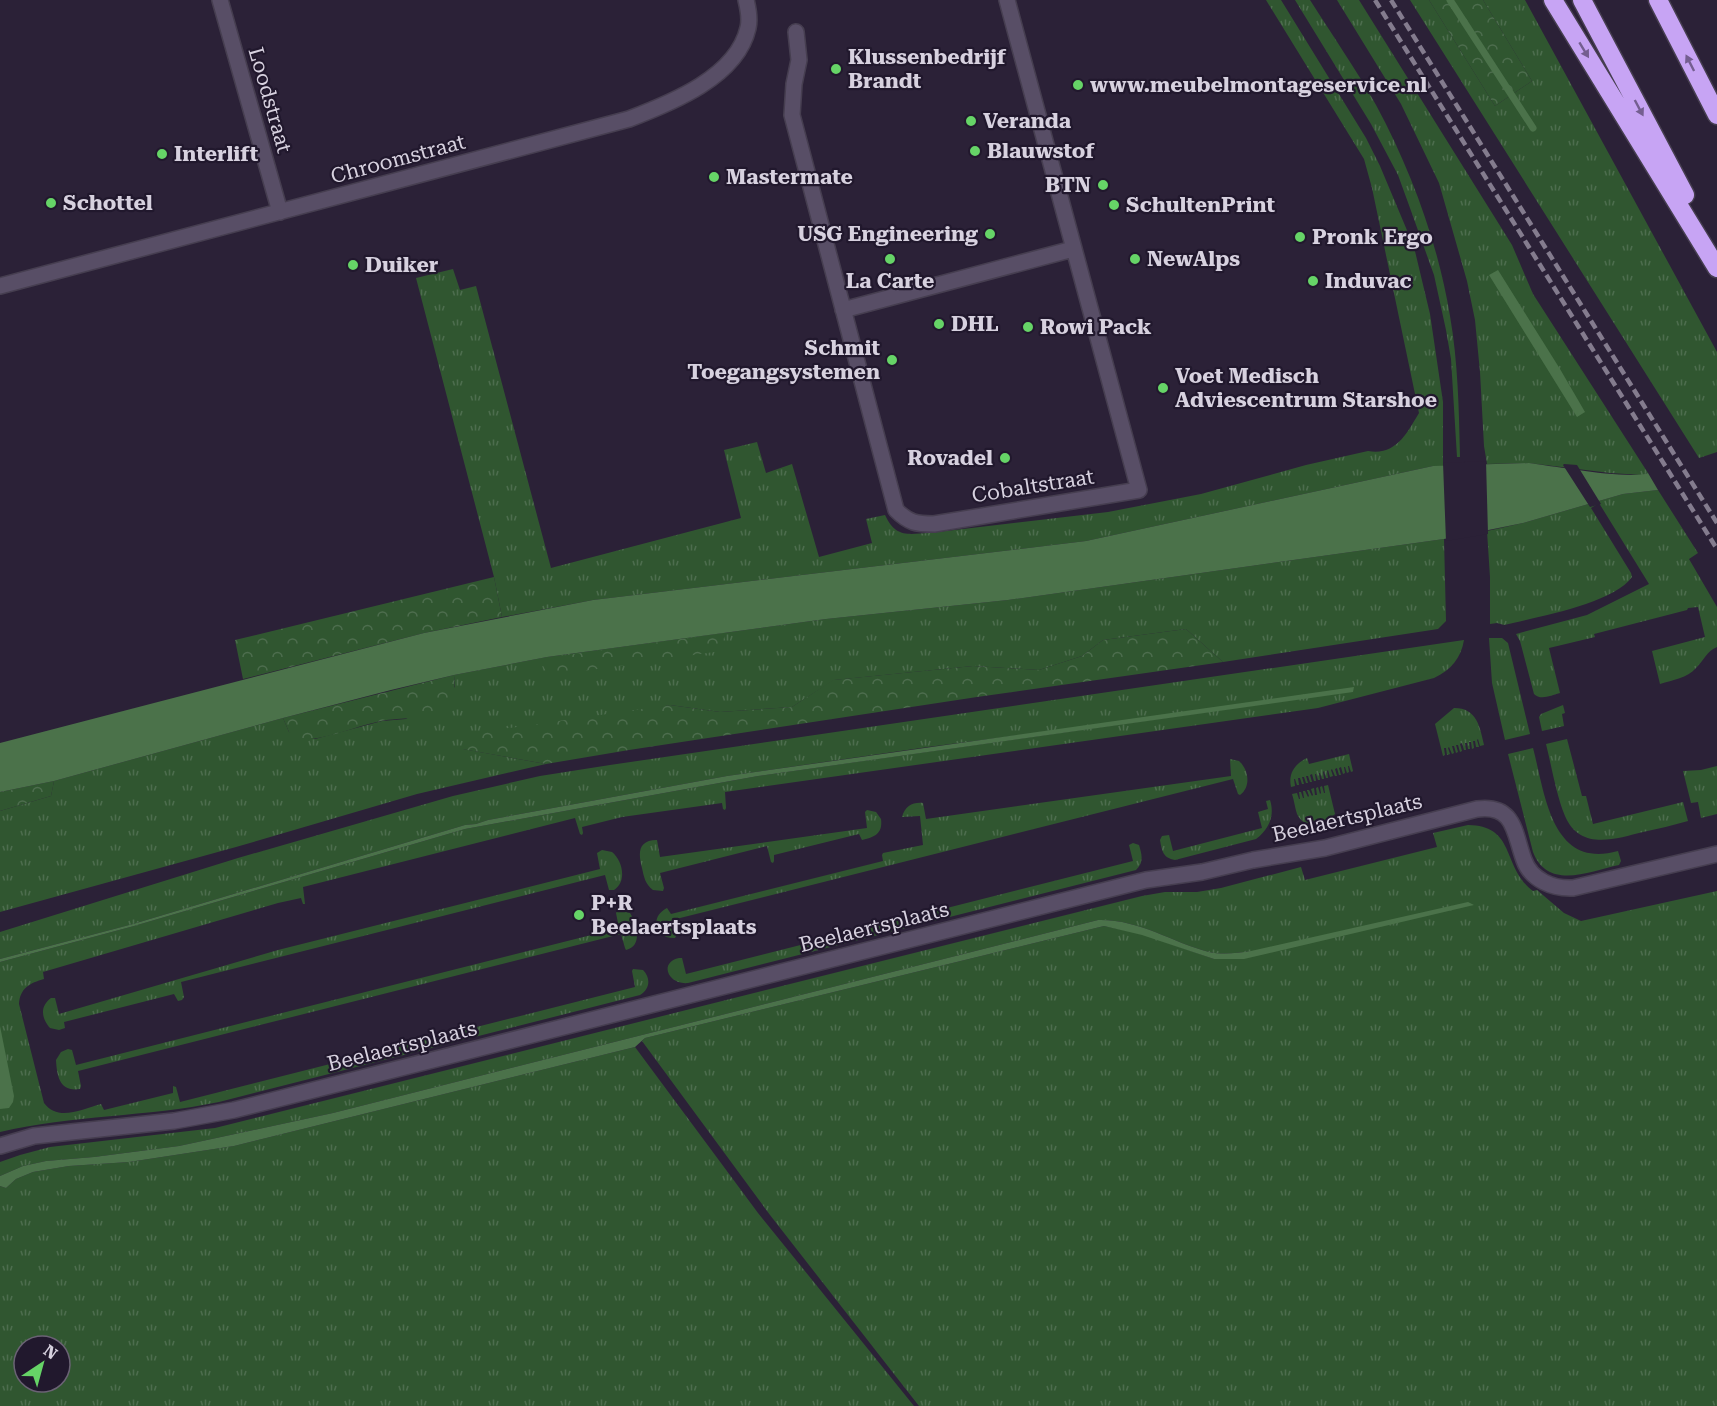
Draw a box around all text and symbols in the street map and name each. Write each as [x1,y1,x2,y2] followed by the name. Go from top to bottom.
[1578,42,1589,58] one-way arrow
[243,44,297,156] street label: Loodstraat
[848,45,1007,93] place label: Klussenbedrijf Brandt
[1685,55,1695,72] one-way arrow
[829,62,843,76] marker: Klussenbedrijf Brandt
[1090,73,1427,97] place label: www.meubelmontageservice.nl
[1071,78,1085,92] marker: www.meubelmontageservice.nl
[1634,99,1644,116] one-way arrow
[983,109,1072,133] place label: Veranda
[964,114,978,128] marker: Veranda
[328,129,468,189] street label: Chroomstraat
[987,139,1095,163] place label: Blauwstof
[174,142,259,166] place label: Interlift
[968,144,982,158] marker: Blauwstof
[155,147,169,161] marker: Interlift
[726,165,853,189] place label: Mastermate
[707,170,721,184] marker: Mastermate
[1045,173,1091,197] place label: BTN
[1096,178,1110,192] marker: BTN
[63,191,153,215] place label: Schottel
[1126,193,1276,217] place label: SchultenPrint
[44,196,58,210] marker: Schottel
[1107,198,1121,212] marker: SchultenPrint
[797,222,978,246] place label: USG Engineering
[1312,225,1433,249] place label: Pronk Ergo
[983,227,997,241] marker: USG Engineering
[1293,230,1307,244] marker: Pronk Ergo
[1147,247,1240,271] place label: NewAlps
[883,252,897,266] marker: La Carte
[1128,252,1142,266] marker: NewAlps
[365,253,439,277] place label: Duiker
[346,258,360,272] marker: Duiker
[846,269,934,293] place label: La Carte
[1325,269,1412,293] place label: Induvac
[1306,274,1320,288] marker: Induvac
[951,312,999,336] place label: DHL
[1040,315,1152,339] place label: Rowi Pack
[932,317,946,331] marker: DHL
[1021,320,1035,334] marker: Rowi Pack
[687,336,880,384] place label: Schmit Toegangsystemen
[885,353,899,367] marker: Schmit Toegangsystemen
[1175,364,1437,412] place label: Voet Medisch Adviescentrum Starshoe
[1156,381,1170,395] marker: Voet Medisch Adviescentrum Starshoe
[907,446,993,470] place label: Rovadel
[998,451,1012,465] marker: Rovadel
[970,464,1096,508] street label: Cobaltstraat
[1270,789,1424,847] street label: Beelaertsplaats
[591,891,757,939] place label: P+R Beelaertsplaats
[797,897,951,957] street label: Beelaertsplaats
[572,908,586,922] marker: P+R Beelaertsplaats
[325,1016,479,1076] street label: Beelaertsplaats
[12,1334,72,1394] north arrow
[40,1341,61,1364] text: N

